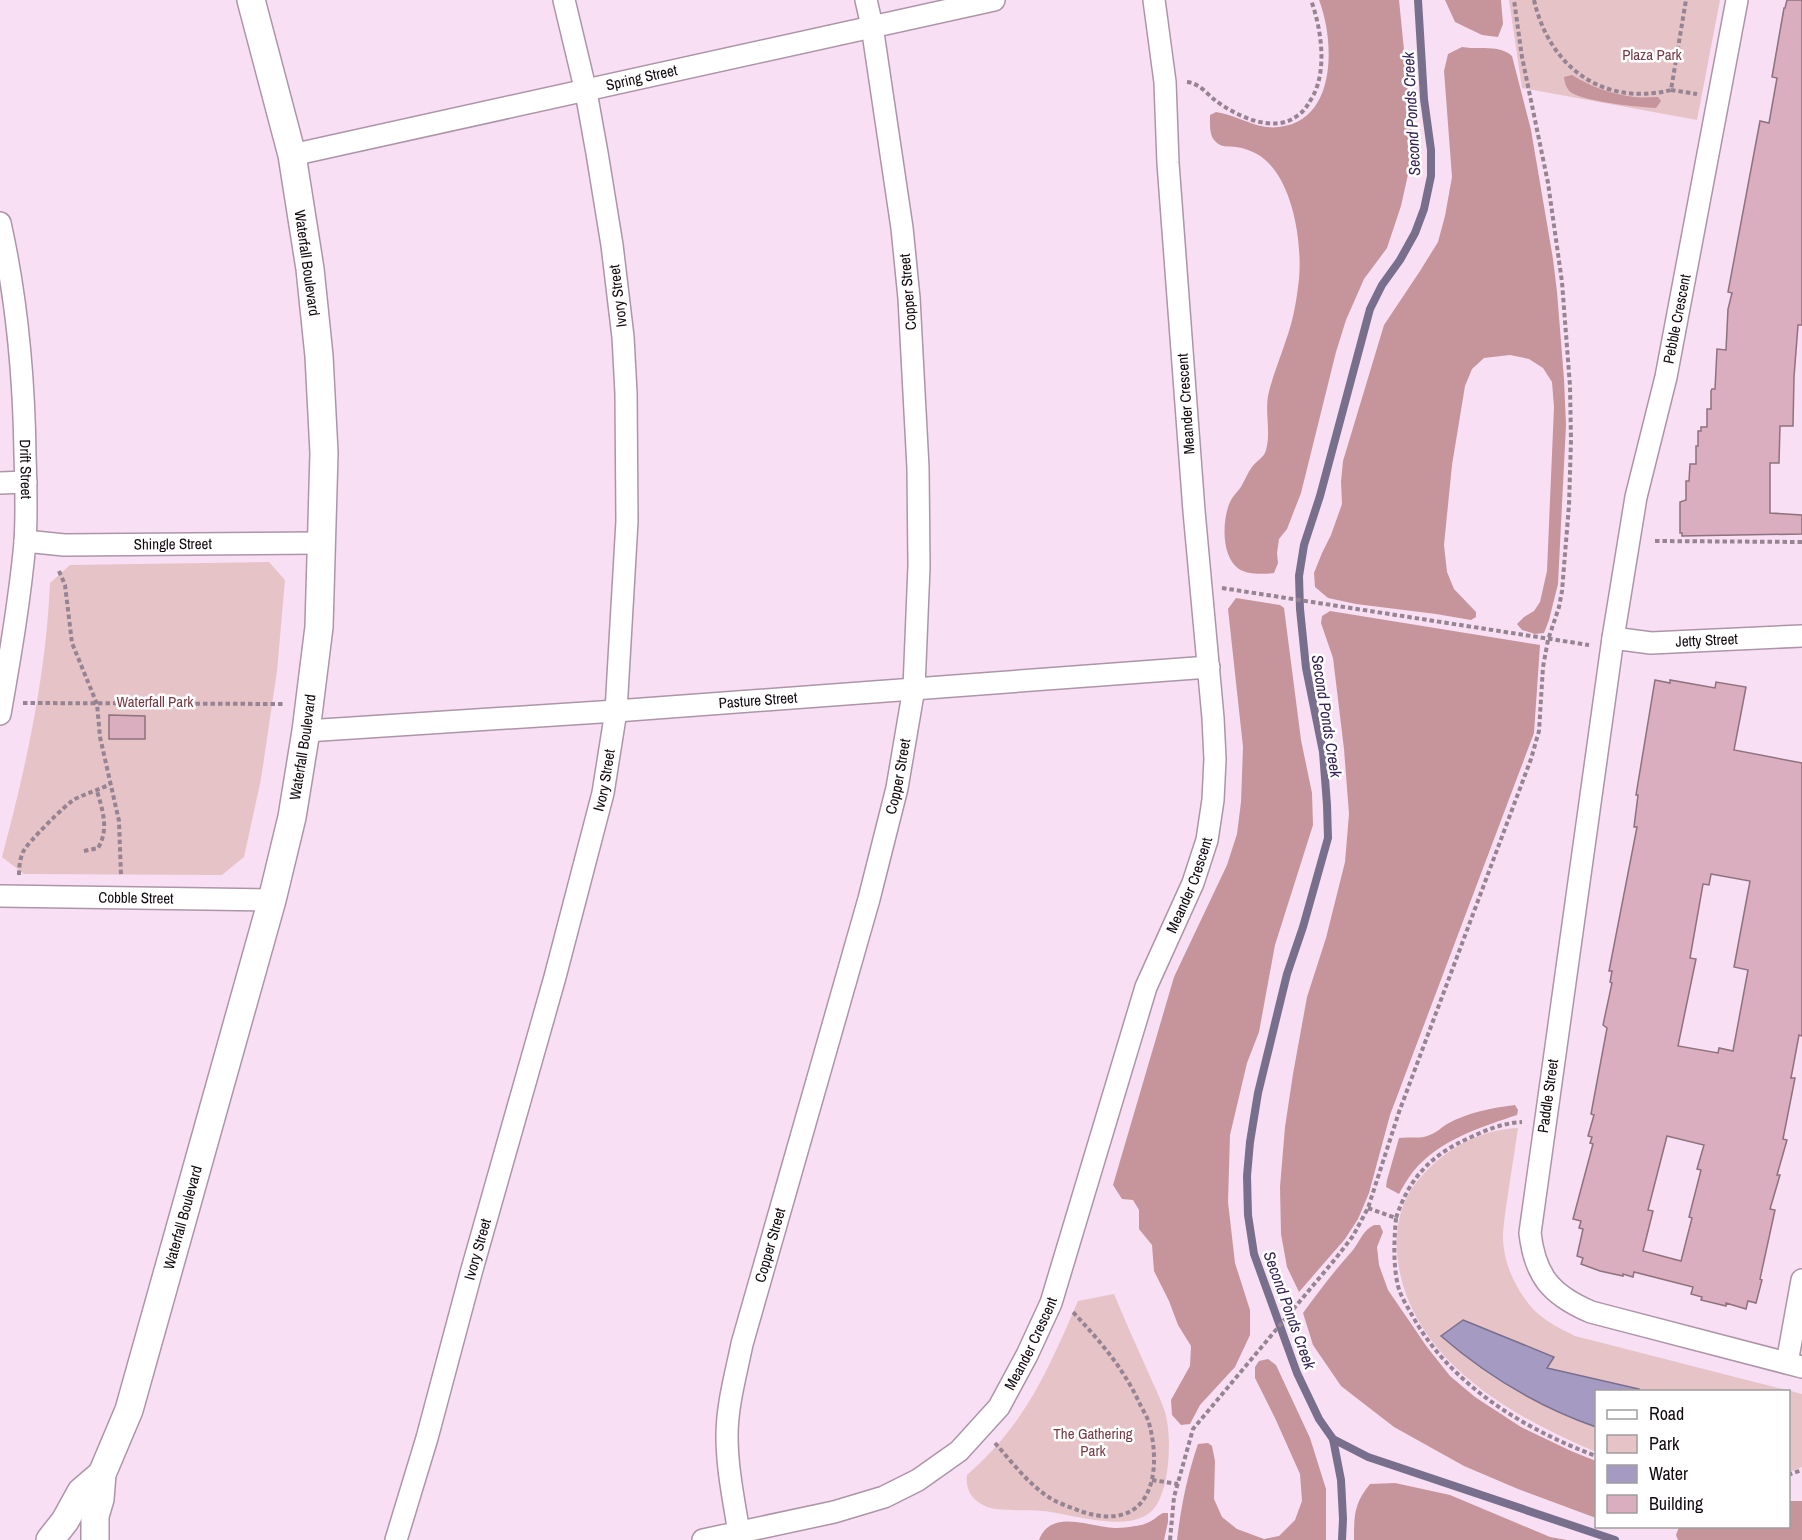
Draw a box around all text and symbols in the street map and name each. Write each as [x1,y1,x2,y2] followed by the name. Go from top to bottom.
[1622,44,1683,65] park label: Plaza Park
[1397,51,1425,176] water label: Second Ponds Creek
[604,59,680,95] street label: Spring Street
[290,209,325,317] street label: Waterfall Boulevard
[894,252,921,331] street label: Copper Street
[603,263,632,329] street label: Ivory Street
[1658,272,1696,366] street label: Pebble Crescent
[1171,352,1200,455] street label: Meander Crescent
[15,439,37,500] street label: Drift Street
[134,533,212,554] street label: Shingle Street
[1675,628,1739,652] street label: Jetty Street
[1306,653,1348,779] water label: Second Ponds Creek
[718,687,799,713] street label: Pasture Street
[117,691,194,712] park label: Waterfall Park
[284,693,321,802] street label: Waterfall Boulevard
[880,736,915,816] street label: Copper Street
[588,747,620,814] street label: Ivory Street
[1161,836,1217,936] street label: Meander Crescent
[98,886,174,909] street label: Cobble Street
[1532,1057,1563,1134] street label: Paddle Street
[158,1163,207,1272] street label: Waterfall Boulevard
[749,1205,790,1285] street label: Copper Street
[459,1215,496,1282] street label: Ivory Street
[1258,1248,1322,1372] water label: Second Ponds Creek
[999,1294,1062,1394] street label: Meander Crescent
[1595,1390,1790,1528] legend
[1649,1401,1684,1426] text: Road
[1053,1423,1133,1461] park label: The Gathering Park
[1649,1431,1680,1456] text: Park
[1649,1461,1688,1486] text: Water
[1649,1491,1704,1516] text: Building

